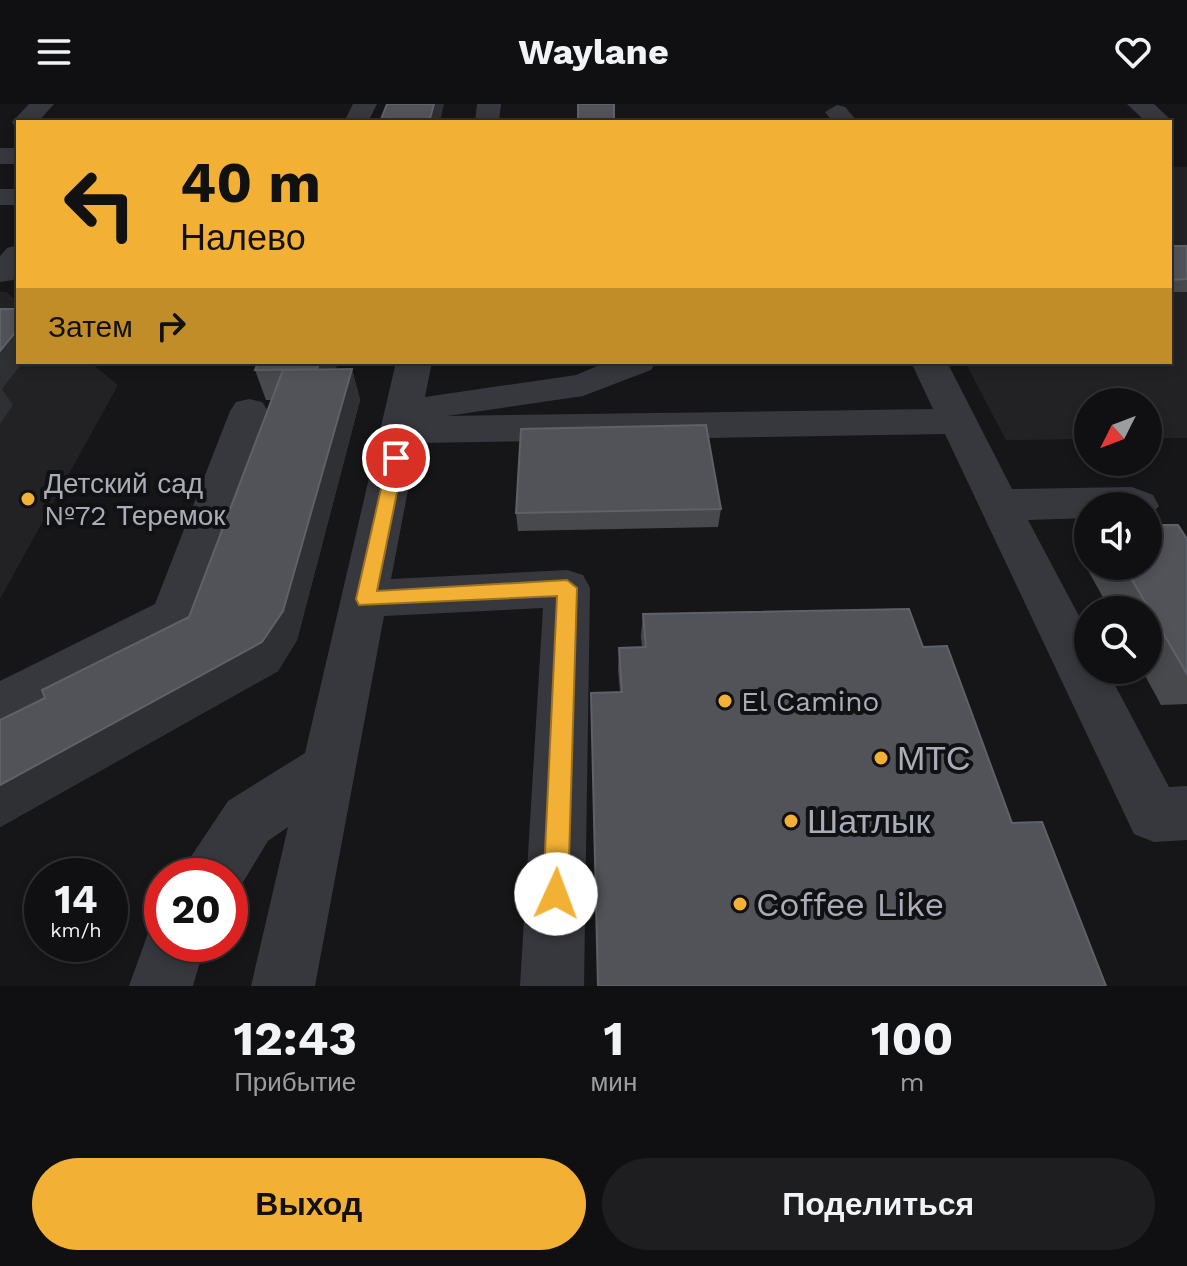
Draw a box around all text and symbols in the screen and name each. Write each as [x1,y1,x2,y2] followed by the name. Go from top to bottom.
[32,30,76,74] icon: menu
[1111,30,1155,74] icon: heart
[518,31,669,73] text: Waylane
[180,150,321,216] text: 40 m
[48,152,152,256] icon: left
[180,217,306,259] text: Налево
[149,304,193,348] icon: right
[48,309,133,344] text: Затем
[1074,388,1162,476] north arrow
[1074,388,1162,684] map controls
[362,424,430,492] pin
[374,436,418,480] icon: arrive
[44,467,226,532] place label: Детский сад №72 Теремок
[19,490,37,508] marker: Детский сад №72 Теремок
[1074,492,1162,580] button: sound
[1074,596,1162,684] button: search
[741,685,879,718] place label: El Camino
[716,692,734,710] marker: El Camino
[897,738,971,778] place label: МТС
[872,749,890,767] marker: МТС
[807,801,931,841] place label: Шатлык
[782,812,800,830] marker: Шатлык
[514,852,598,936] position arrow
[144,858,248,962] speed limit sign: 20
[54,876,98,923] text: 14
[756,884,944,924] place label: Coffee Like
[731,895,749,913] marker: Coffee Like
[50,918,102,942] text: km/h
[234,1010,357,1067] text: 12:43
[604,1010,624,1067] text: 1
[871,1010,953,1067] text: 100
[234,1067,356,1097] text: Прибытие
[590,1067,637,1097] text: мин
[900,1067,925,1097] text: m
[32,1158,586,1250] button: Выход
[602,1158,1155,1250] button: Поделиться

